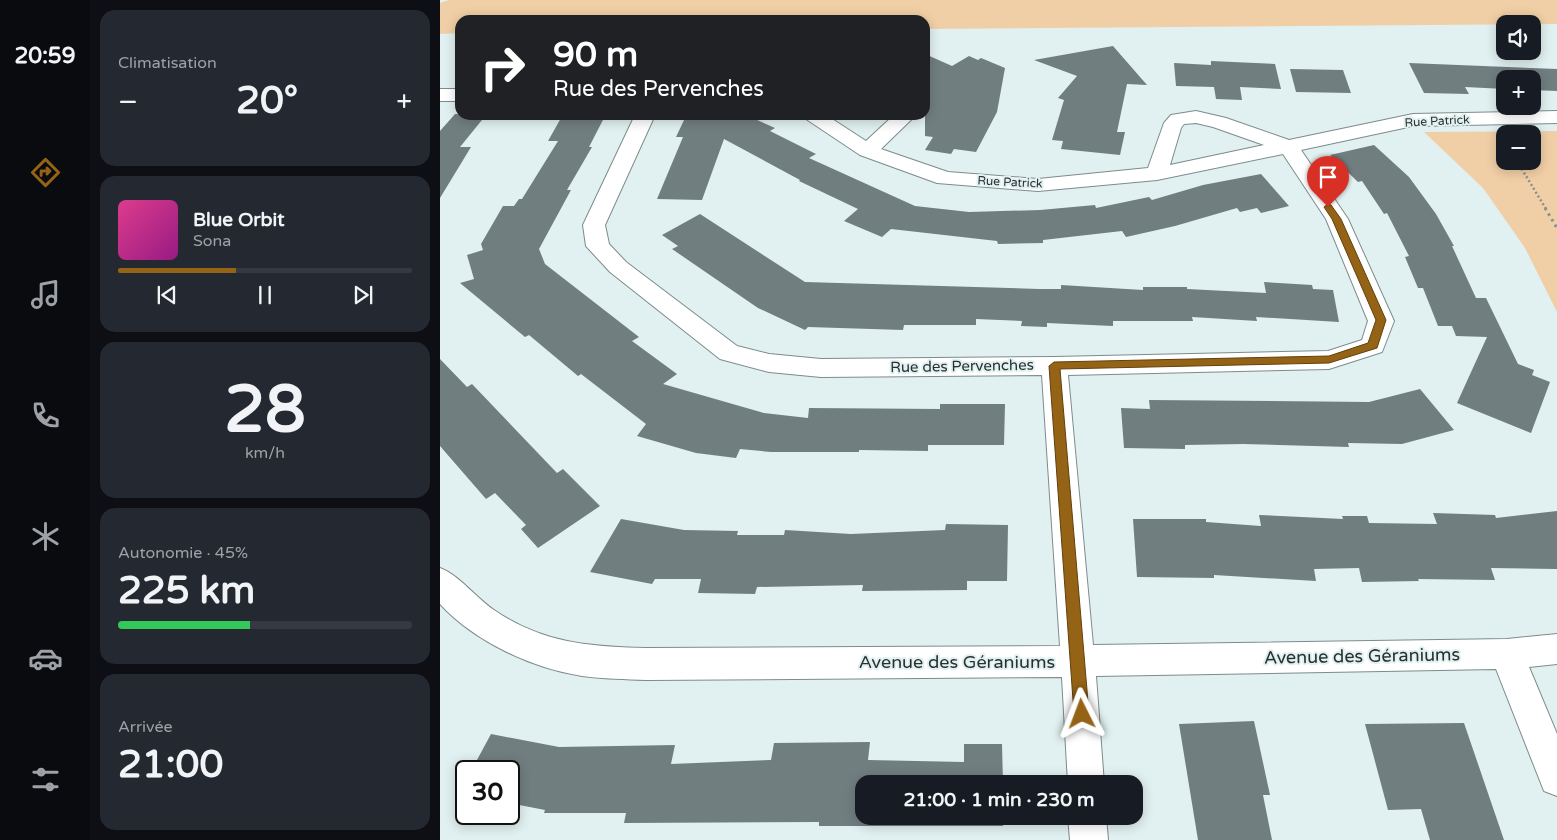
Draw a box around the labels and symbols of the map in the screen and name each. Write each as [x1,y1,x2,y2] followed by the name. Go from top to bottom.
[1404,112,1470,130] street label: Rue Patrick
[1307,156,1349,207] pin
[977,173,1043,191] street label: Rue Patrick
[890,356,1034,376] street label: Rue des Pervenches
[1264,643,1460,669] street label: Avenue des Géraniums
[859,651,1055,673] street label: Avenue des Géraniums
[1055,687,1107,739] position arrow
[455,760,520,825] speed limit sign: 30

